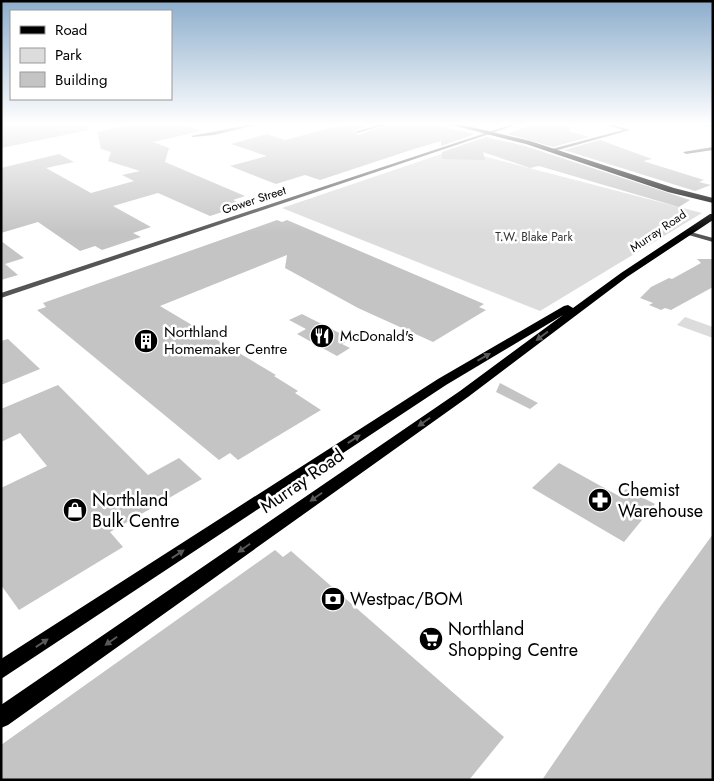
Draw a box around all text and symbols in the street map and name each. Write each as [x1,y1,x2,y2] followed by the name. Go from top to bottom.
[10,10,172,100] legend
[55,19,87,41] text: Road
[55,44,82,66] text: Park
[55,69,107,91] text: Building
[220,181,288,219] street label: Gower Street
[626,205,690,257] street label: Murray Road
[495,228,573,246] park label: T.W. Blake Park
[164,321,287,360] place label: Northland Homemaker Centre
[309,323,335,349] restaurant icon: McDonald's
[340,325,414,347] place label: McDonald's
[133,328,159,354] building icon: Northland Homemaker Centre
[536,330,549,341] one-way arrow
[477,353,490,362] one-way arrow
[417,417,431,427] one-way arrow
[347,434,360,444] one-way arrow
[255,443,349,519] street label: Murray Road
[618,477,703,524] place label: Chemist Warehouse
[92,487,180,534] place label: Northland Bulk Centre
[587,487,613,513] pharmacy icon: Chemist Warehouse
[309,492,323,502] one-way arrow
[62,497,88,523] shop icon: Northland Bulk Centre
[237,543,251,553] one-way arrow
[171,549,184,558] one-way arrow
[320,586,346,612] bank icon: Westpac/BOM
[350,586,463,612] place label: Westpac/BOM
[448,616,578,663] place label: Northland Shopping Centre
[418,626,444,652] supermarket icon: Northland Shopping Centre
[104,636,118,646] one-way arrow
[35,638,49,648] one-way arrow

